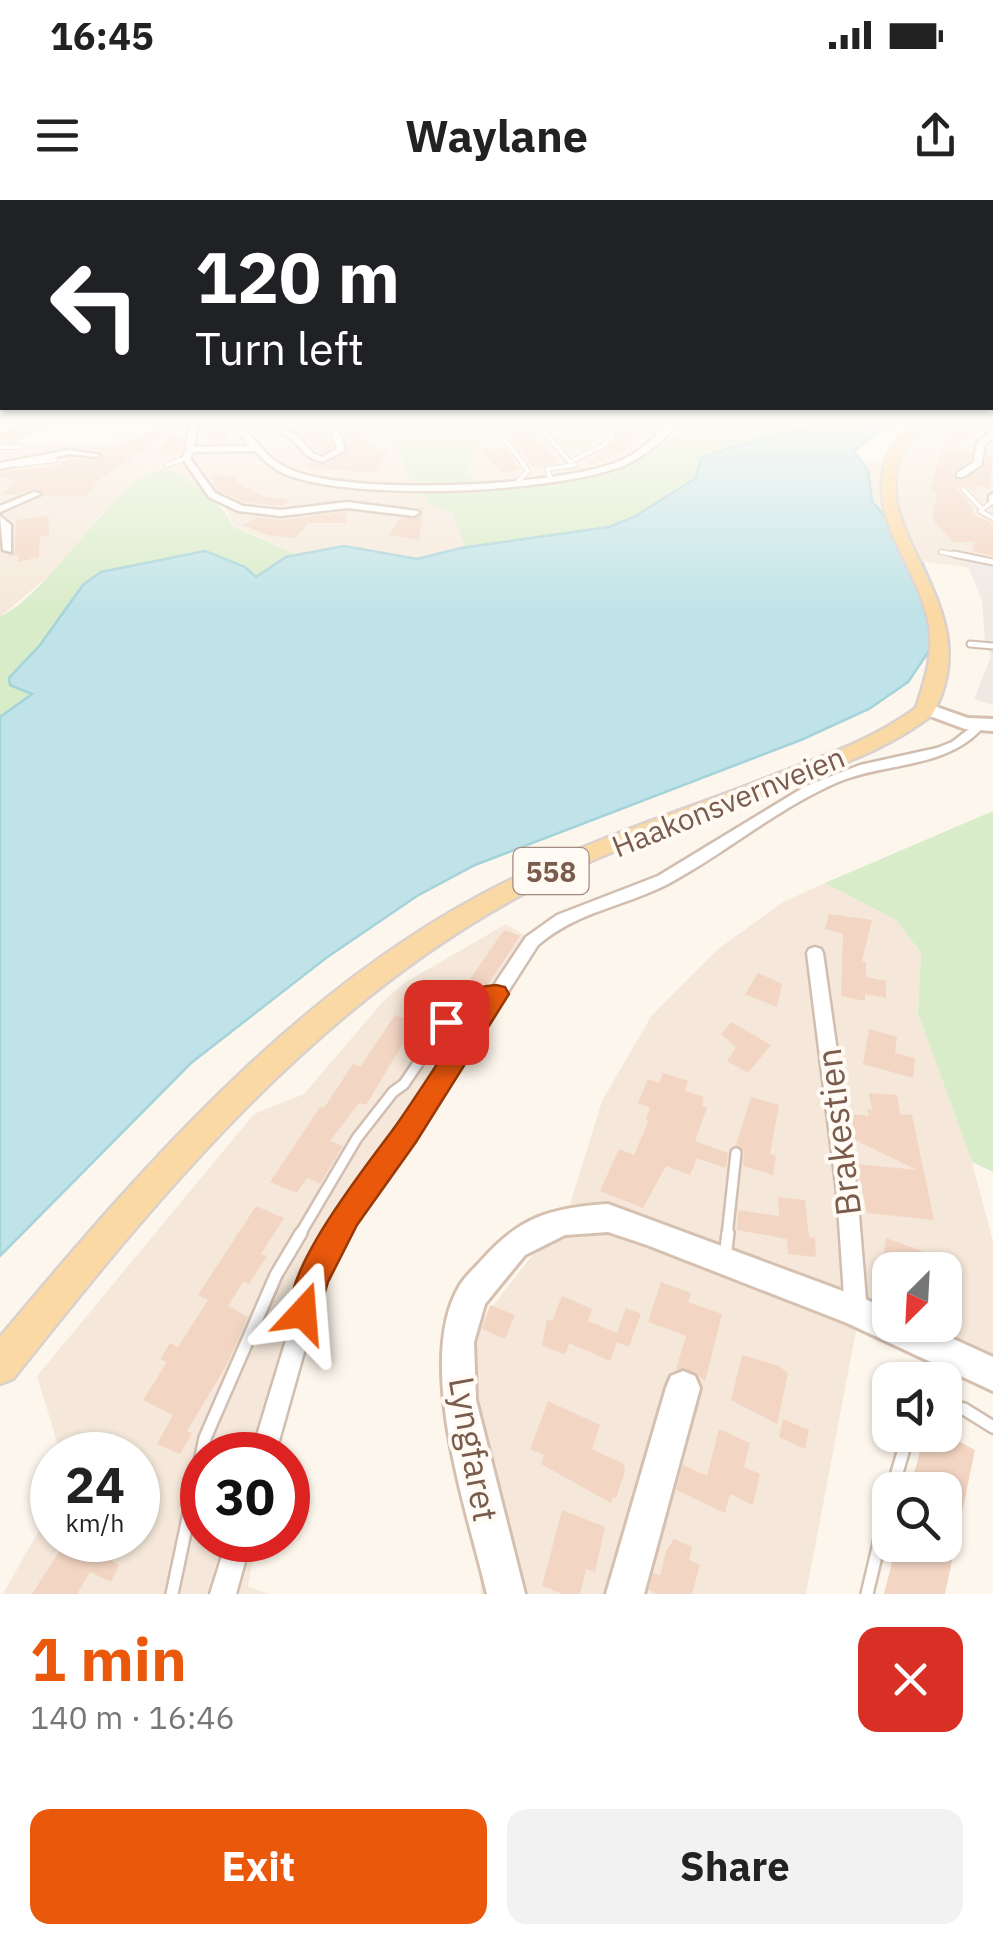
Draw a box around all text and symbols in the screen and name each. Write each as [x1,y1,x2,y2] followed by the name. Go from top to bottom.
[50,11,154,60] text: 16:45
[405,106,588,164] text: Waylane
[30,108,85,163] icon: menu
[908,108,963,163] icon: share
[195,231,400,322] text: 120 m
[30,240,160,370] icon: left
[195,319,364,377] text: Turn left
[606,737,850,865] street label: Haakonsvernveien
[514,848,588,894] road number: 558
[404,980,489,1065] pin
[419,995,474,1050] icon: arrive
[805,1046,871,1218] street label: Brakestien
[872,1252,962,1342] north arrow
[872,1252,962,1562] map controls
[251,1261,355,1365] position arrow
[872,1362,962,1452] button: sound
[439,1373,509,1525] street label: Lyngfaret
[180,1432,310,1562] speed limit sign: 30
[65,1452,125,1517] text: 24
[872,1472,962,1562] button: search
[66,1506,124,1539] text: km/h
[30,1619,187,1698] text: 1 min
[858,1627,963,1732] button: close
[30,1696,235,1738] text: 140 m · 16:46
[30,1809,487,1924] button: Exit
[507,1809,963,1924] button: Share

